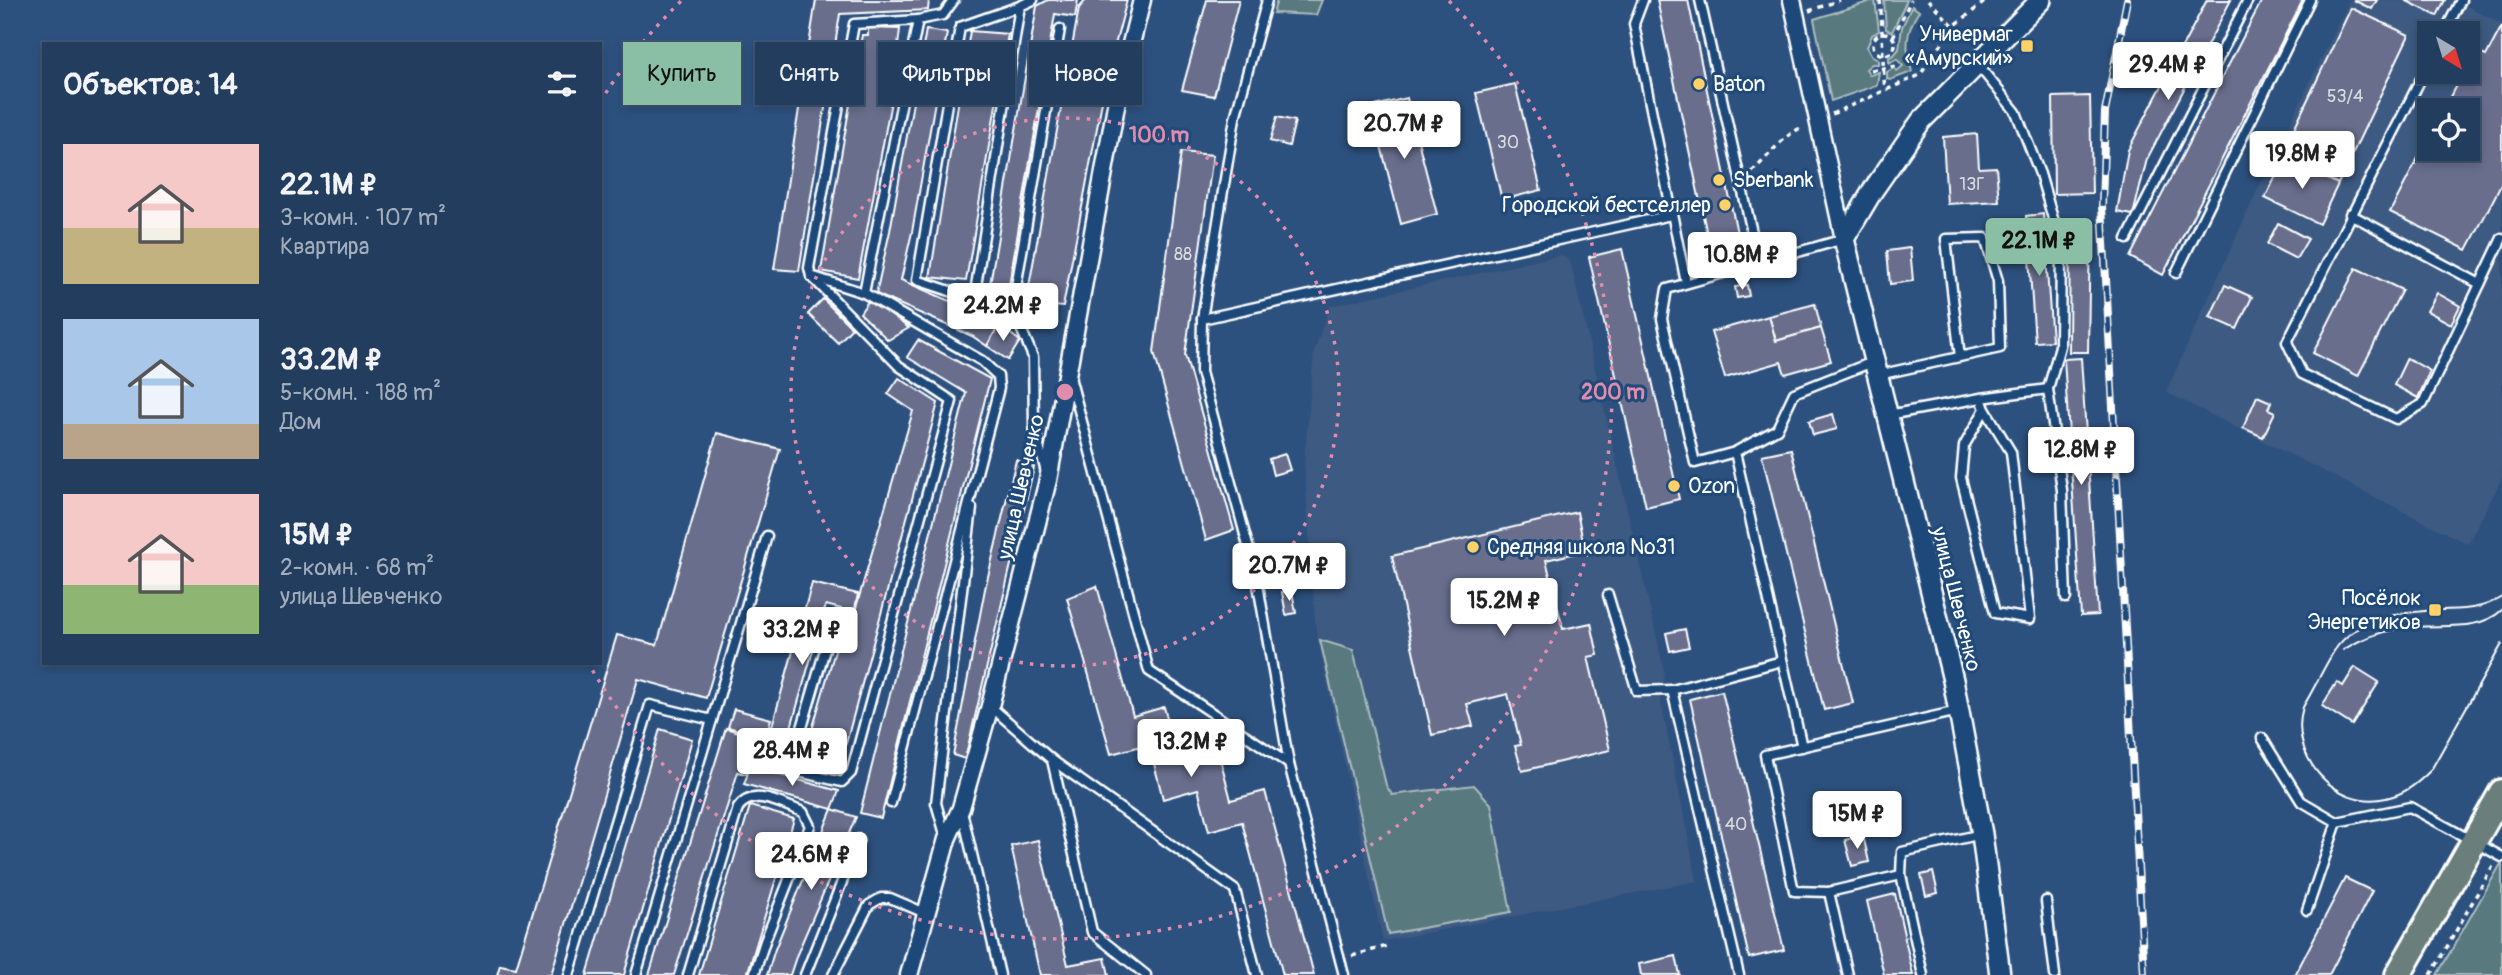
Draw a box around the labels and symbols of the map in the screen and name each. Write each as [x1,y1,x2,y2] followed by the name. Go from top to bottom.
[1905,21,2013,72] place label: Универмаг «Амурский»
[2417,21,2480,84] north arrow
[2019,38,2035,54] marker: Универмаг «Амурский»
[2103,42,2233,102] pin: 29.4M ₽
[1713,71,1765,98] place label: Baton
[1691,76,1707,92] marker: Baton
[2327,85,2364,108] house number: 53/4
[1339,102,1469,161] pin: 20.7M ₽
[1129,122,1189,149] text: 100 m
[1497,131,1519,154] house number: 30
[2237,132,2367,191] pin: 19.8M ₽
[1733,167,1814,194] place label: Sberbank
[1711,172,1727,188] marker: Sberbank
[1959,173,1985,196] house number: 13Г
[1502,192,1711,219] place label: Городской бестселлер
[1717,197,1733,213] marker: Городской бестселлер
[1974,218,2104,278] pin: 22.1M ₽
[1677,232,1807,292] pin: 10.8M ₽
[1174,243,1192,266] house number: 88
[938,284,1068,343] pin: 24.2M ₽
[1581,379,1645,406] text: 200 m
[1053,380,1077,404] centre of rings
[991,412,1051,563] street label: улица Шевченко
[2016,428,2146,487] pin: 12.8M ₽
[1688,473,1735,500] place label: Ozon
[1666,478,1682,494] marker: Ozon
[1925,523,1987,674] street label: улица Шевченко
[1487,534,1675,561] place label: Средняя школа №31
[1465,539,1481,555] marker: Средняя школа №31
[1224,544,1354,603] pin: 20.7M ₽
[1439,578,1569,638] pin: 15.2M ₽
[2308,585,2421,636] place label: Посёлок Энергетиков
[2427,602,2443,618] marker: Посёлок Энергетиков
[737,608,867,667] pin: 33.2M ₽
[1126,720,1256,779] pin: 13.2M ₽
[727,728,857,788] pin: 28.4M ₽
[1808,792,1906,851] pin: 15M ₽
[1725,813,1747,836] house number: 40
[746,832,876,892] pin: 24.6M ₽

